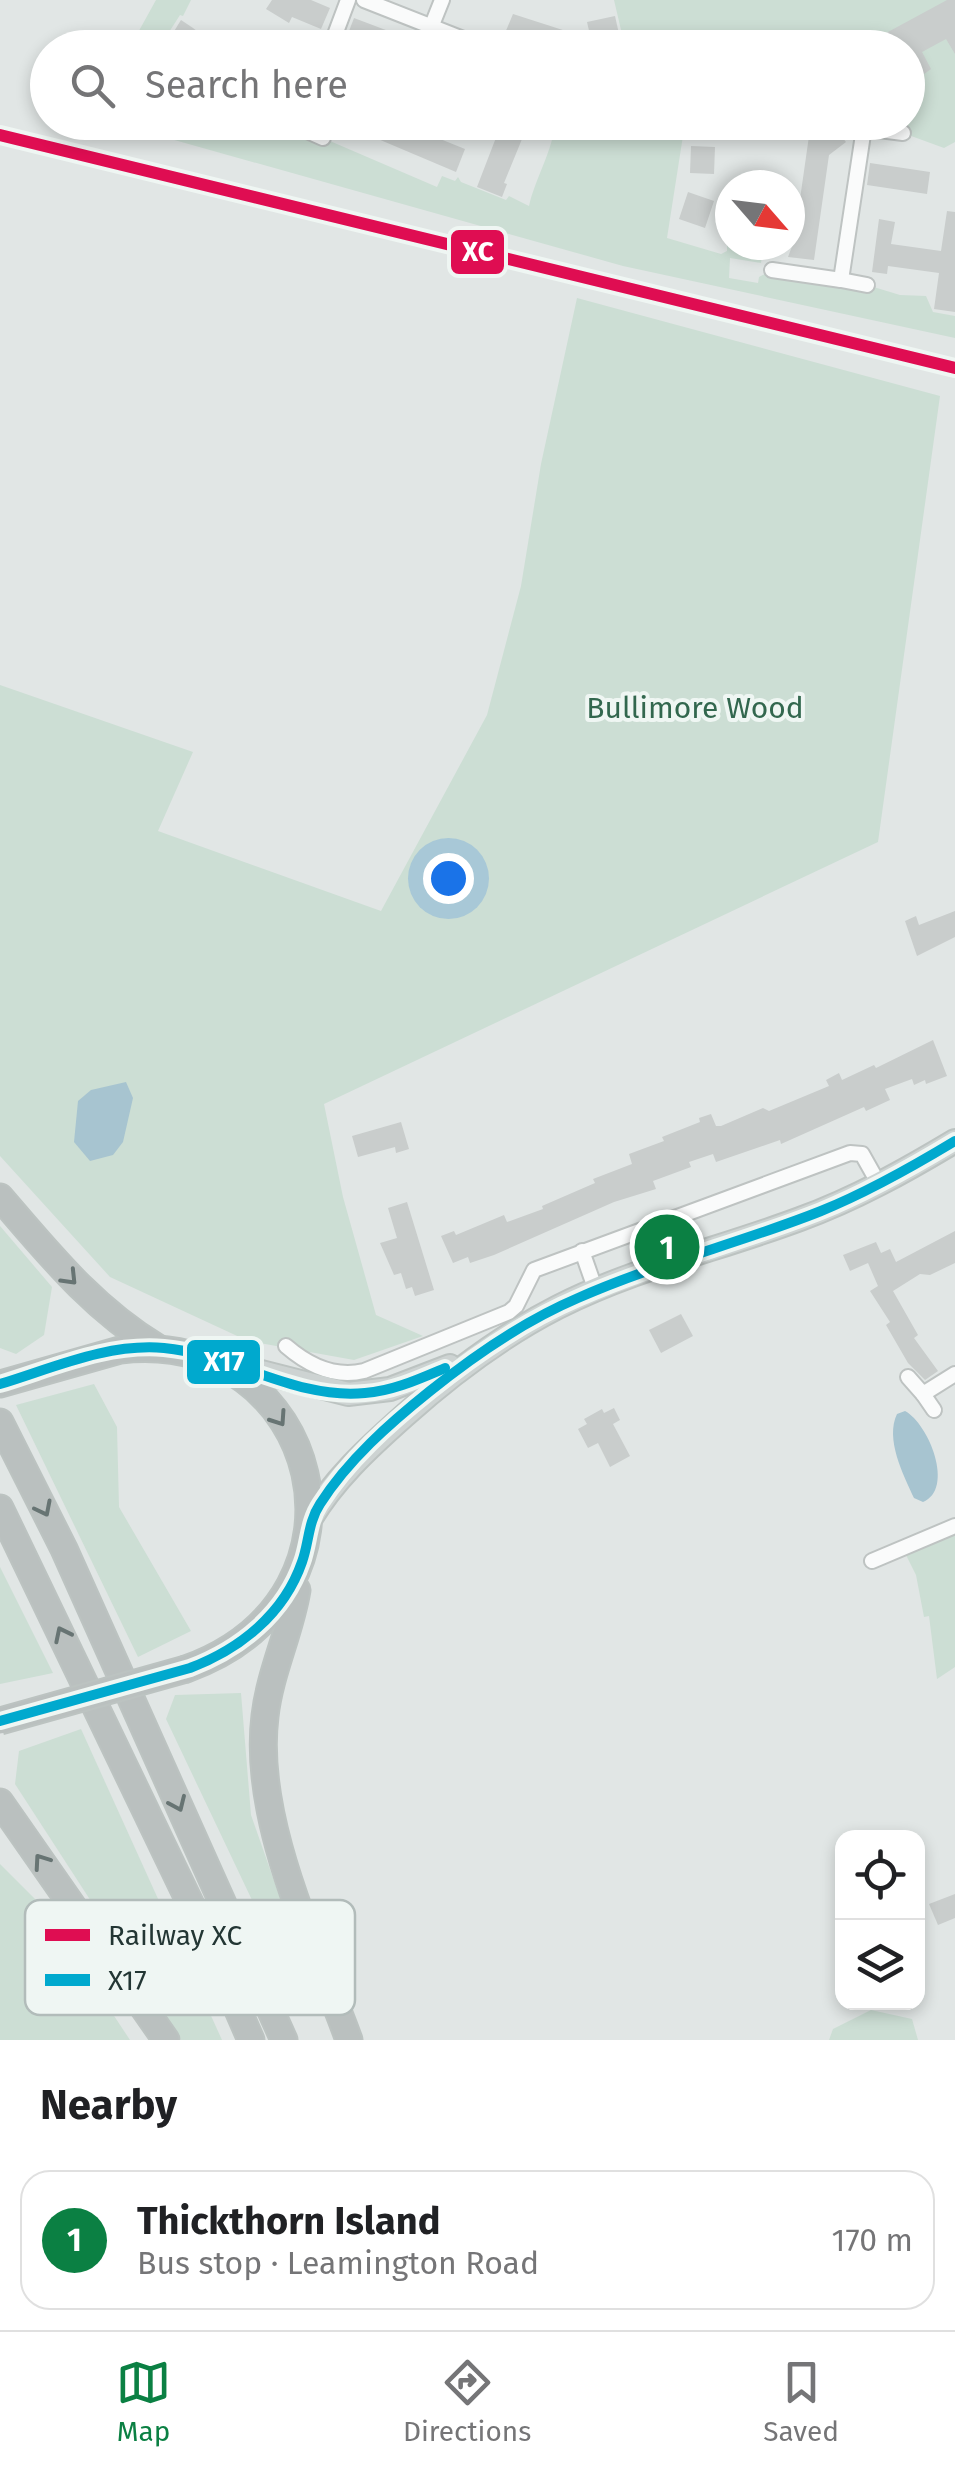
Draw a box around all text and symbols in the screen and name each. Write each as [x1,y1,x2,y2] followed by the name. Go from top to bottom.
[30,30,925,140] search box
[65,58,120,113] icon: search
[145,62,348,108] text: Search here
[715,170,805,260] north arrow
[449,228,506,276] line badge: XC
[461,235,494,268] text: XC
[586,690,804,726] park label: Bullimore Wood
[423,853,474,904] your location
[634,1210,700,1284] pin: 1
[58,1266,76,1285] one-way arrow
[185,1338,262,1386] line badge: X17
[202,1345,245,1378] text: X17
[267,1407,285,1426] one-way arrow
[32,1498,51,1516] one-way arrow
[55,1627,74,1645] one-way arrow
[166,1794,186,1812] one-way arrow
[835,1830,925,2010] map controls
[835,1830,925,1920] button: locate
[35,1854,53,1872] one-way arrow
[25,1900,355,2015] legend
[108,1919,242,1952] text: Railway XC
[835,1920,925,2010] button: layers
[108,1964,147,1997] text: X17
[40,2080,177,2130] text: Nearby
[137,2198,440,2244] text: Thickthorn Island
[67,2221,82,2259] text: 1
[832,2221,913,2259] text: 170 m
[137,2244,539,2282] text: Bus stop · Leamington Road
[116,2355,171,2448] tab: Map
[403,2355,531,2448] tab: Directions
[763,2355,839,2448] tab: Saved

